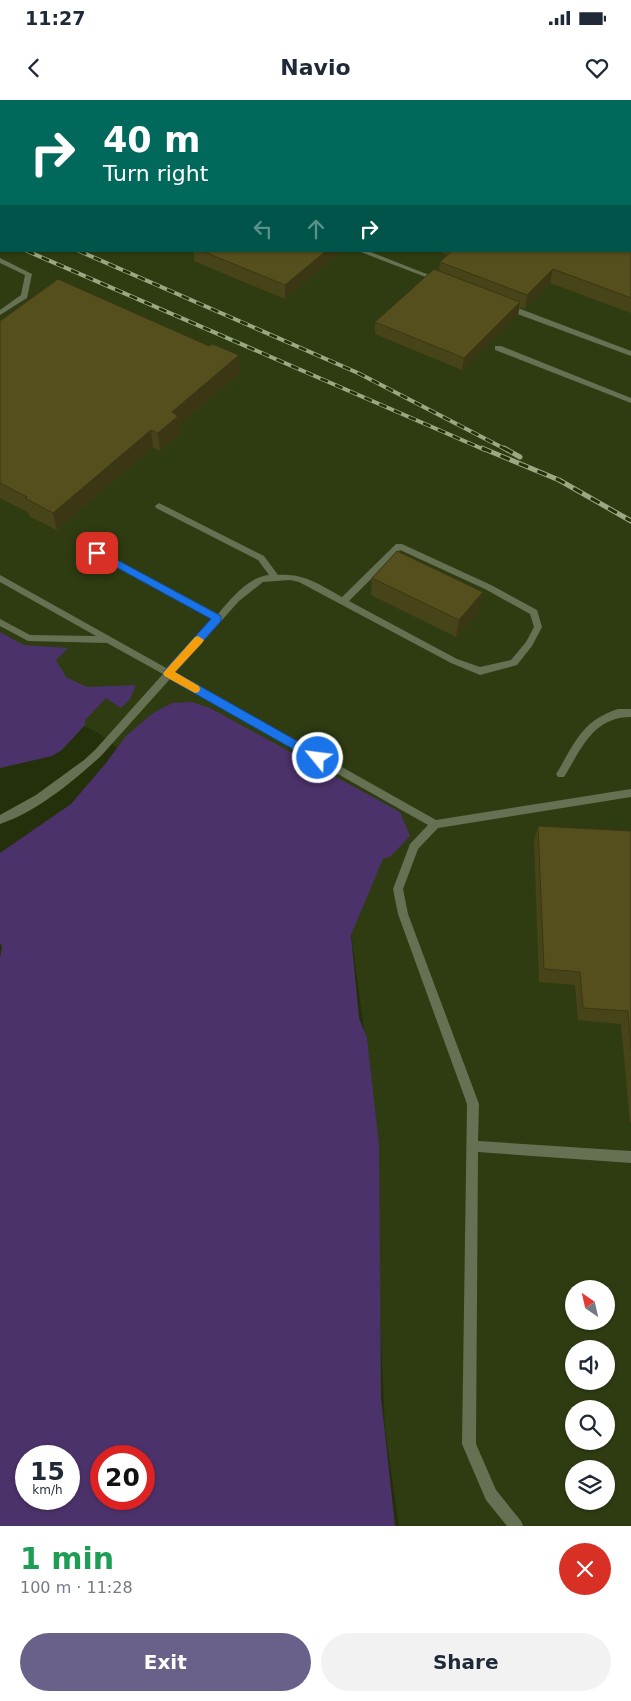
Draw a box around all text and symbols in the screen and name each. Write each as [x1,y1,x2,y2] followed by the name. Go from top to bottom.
[25,7,85,29] text: 11:27
[20,54,48,82] icon: back
[583,54,611,82] icon: heart
[280,55,351,80] text: Navio
[20,120,85,185] icon: right
[103,120,200,160] text: 40 m
[103,161,208,186] text: Turn right
[249,215,277,243] icon: left
[302,215,330,243] icon: ahead
[355,215,383,243] icon: right
[76,532,118,574] pin
[83,539,111,567] icon: arrive
[291,731,343,783] position arrow
[565,1280,615,1330] north arrow
[565,1280,615,1510] map controls
[565,1340,615,1390] button: sound
[565,1400,615,1450] button: search
[90,1445,155,1510] speed limit sign: 20
[30,1457,65,1486] text: 15
[565,1460,615,1510] button: layers
[32,1483,63,1497] text: km/h
[20,1541,114,1576] text: 1 min
[559,1543,611,1595] button: close
[20,1578,133,1597] text: 100 m · 11:28
[20,1633,311,1691] button: Exit
[321,1633,611,1691] button: Share

